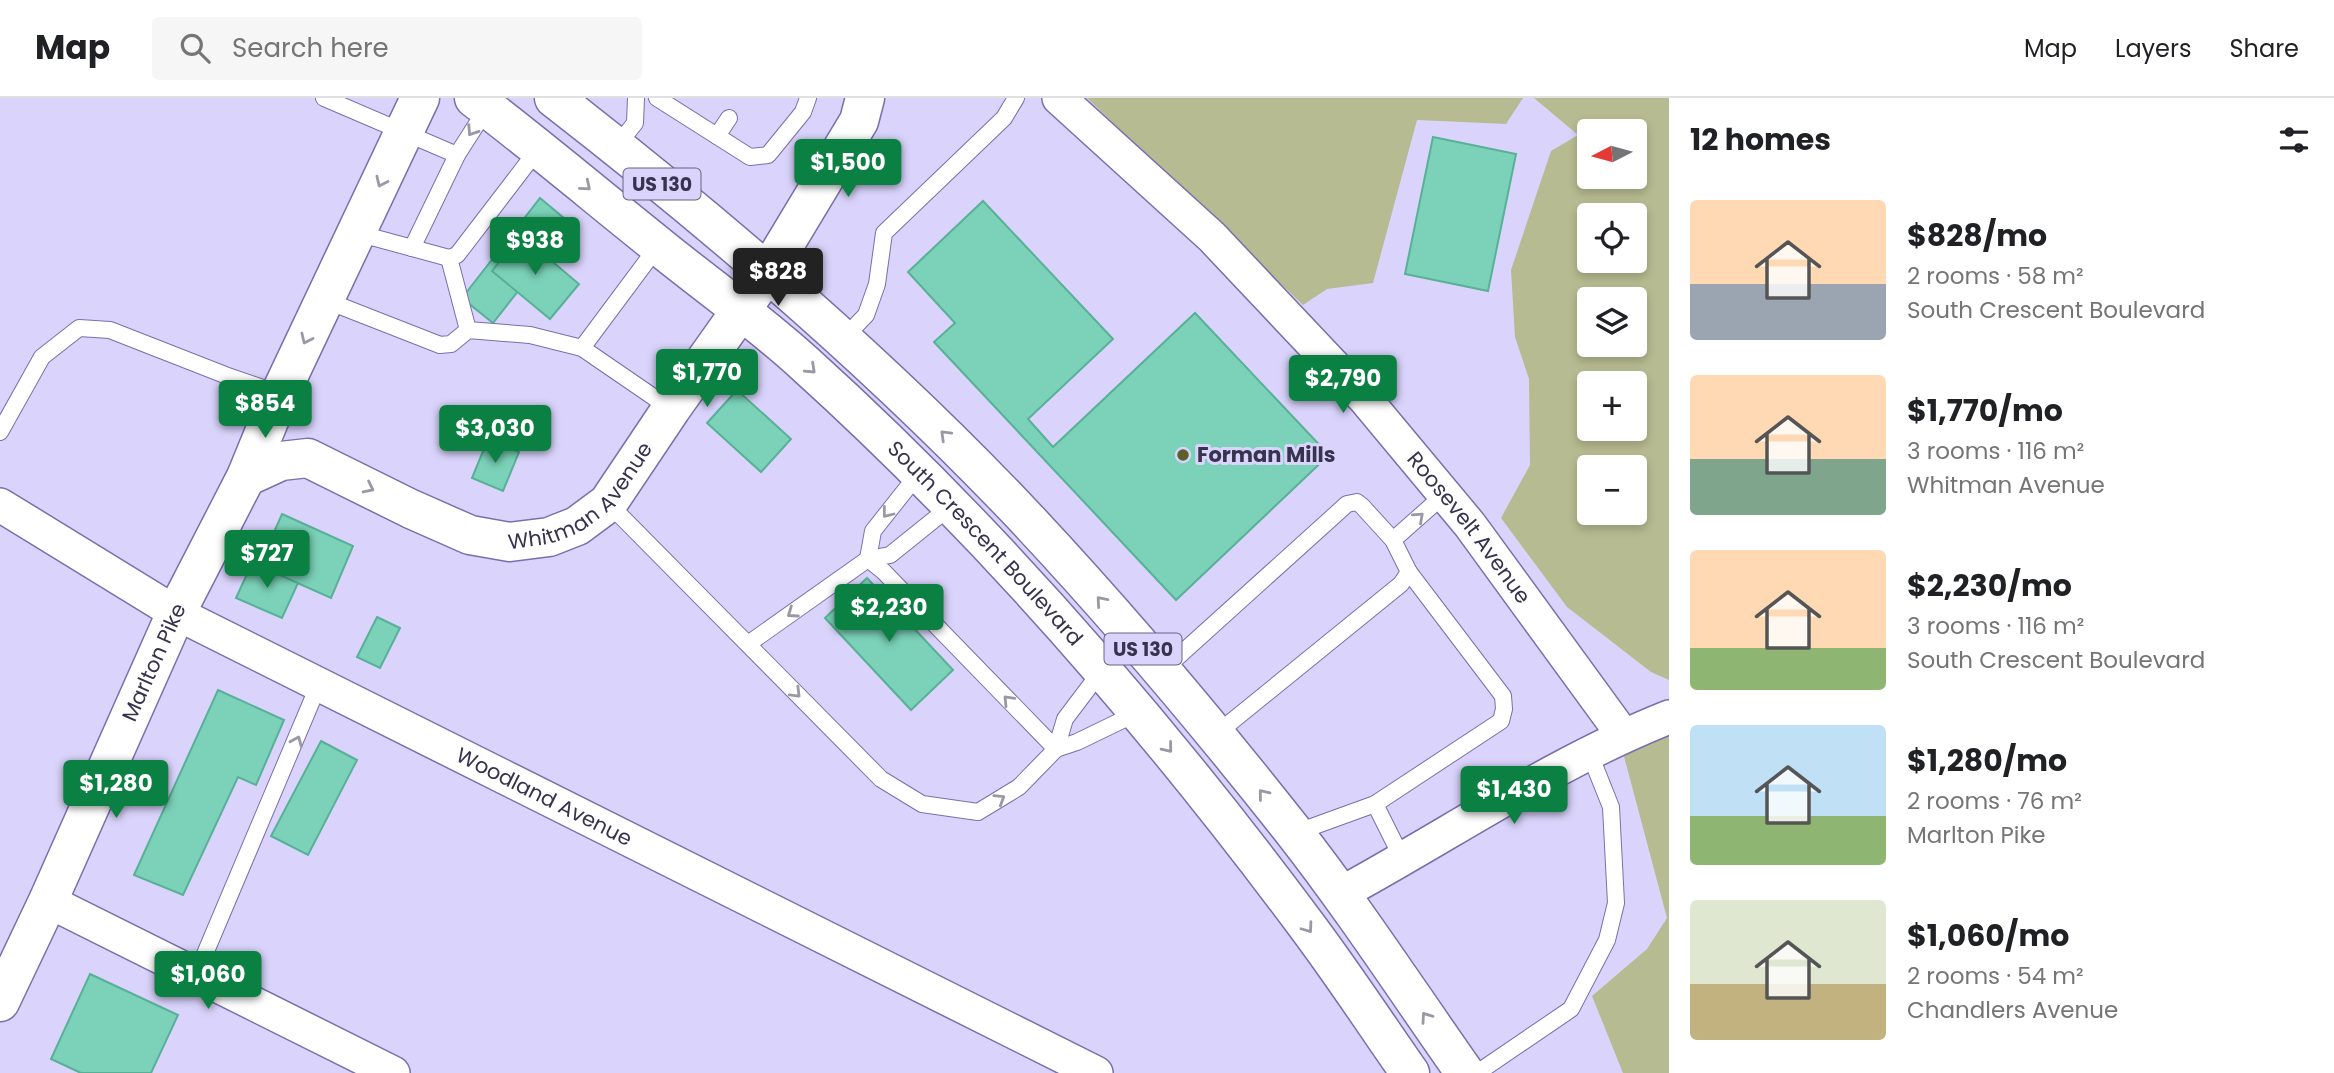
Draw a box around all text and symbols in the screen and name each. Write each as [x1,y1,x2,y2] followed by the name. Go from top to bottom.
[152,17,642,80] search box
[35,24,110,71] text: Map
[176,29,214,67] icon: search
[232,30,389,66] text: Search here
[2024,32,2077,65] text: Map
[2115,32,2191,65] text: Layers
[2229,32,2299,65] text: Share
[1690,118,1831,161] text: 12 homes
[1577,119,1647,189] north arrow
[1577,119,1647,525] map controls
[2275,121,2313,159] icon: filters
[468,123,480,136] one-way arrow
[791,140,905,199] pin: $1,500
[810,146,886,178] text: $1,500
[624,169,700,200] road number: US 130
[375,175,389,187] one-way arrow
[578,177,590,190] one-way arrow
[1577,203,1647,273] button: locate
[1907,214,2047,257] text: $828/mo
[494,218,576,277] pin: $938
[506,224,564,256] text: $938
[1746,228,1830,312] icon: home
[737,248,819,308] pin: $828
[749,255,807,287] text: $828
[1907,260,2084,292] text: 2 rooms · 58 m²
[1577,287,1647,357] button: layers
[1907,294,2205,326] text: South Crescent Boulevard
[300,332,314,344] one-way arrow
[650,350,764,409] pin: $1,770
[672,356,742,388] text: $1,770
[1286,356,1400,415] pin: $2,790
[803,361,816,373] one-way arrow
[1305,362,1381,394] text: $2,790
[1577,371,1647,441] button: +
[224,380,306,440] pin: $854
[235,387,295,419] text: $854
[1907,389,2063,432] text: $1,770/mo
[1746,403,1830,487] icon: home
[438,406,552,465] pin: $3,030
[455,412,535,444] text: $3,030
[940,431,953,444] one-way arrow
[881,434,1090,652] street label: South Crescent Boulevard
[1907,435,2084,467] text: 3 rooms · 116 m²
[506,436,659,556] street label: Whitman Avenue
[1197,440,1336,469] place label: Forman Mills
[1401,445,1538,610] street label: Roosevelt Avenue
[1175,447,1191,463] marker: Forman Mills
[1577,455,1647,525] button: −
[1907,469,2105,501] text: Whitman Avenue
[362,480,374,494] one-way arrow
[882,506,895,518] one-way arrow
[1411,513,1424,525] one-way arrow
[226,531,308,590] pin: $727
[241,537,293,569] text: $727
[1907,564,2072,607] text: $2,230/mo
[1746,578,1830,662] icon: home
[832,584,946,644] pin: $2,230
[851,591,927,623] text: $2,230
[1097,596,1109,609] one-way arrow
[115,598,193,726] street label: Marlton Pike
[787,605,800,617] one-way arrow
[1907,610,2084,642] text: 3 rooms · 116 m²
[1104,634,1182,664] road number: US 130
[1907,644,2205,676] text: South Crescent Boulevard
[788,684,801,697] one-way arrow
[1004,695,1017,708] one-way arrow
[288,736,302,748] one-way arrow
[1907,739,2067,782] text: $1,280/mo
[451,740,637,853] street label: Woodland Avenue
[1160,741,1173,753] one-way arrow
[1746,753,1830,837] icon: home
[59,760,173,820] pin: $1,280
[1457,766,1571,826] pin: $1,430
[79,767,153,799] text: $1,280
[1477,773,1551,805] text: $1,430
[1907,785,2082,817] text: 2 rooms · 76 m²
[1258,789,1271,801] one-way arrow
[993,794,1006,807] one-way arrow
[1907,819,2046,851] text: Marlton Pike
[1907,914,2069,957] text: $1,060/mo
[1300,920,1312,933] one-way arrow
[1746,928,1830,1012] icon: home
[151,951,265,1011] pin: $1,060
[170,958,246,990] text: $1,060
[1907,960,2084,992] text: 2 rooms · 54 m²
[1907,994,2118,1026] text: Chandlers Avenue
[1422,1012,1434,1025] one-way arrow

